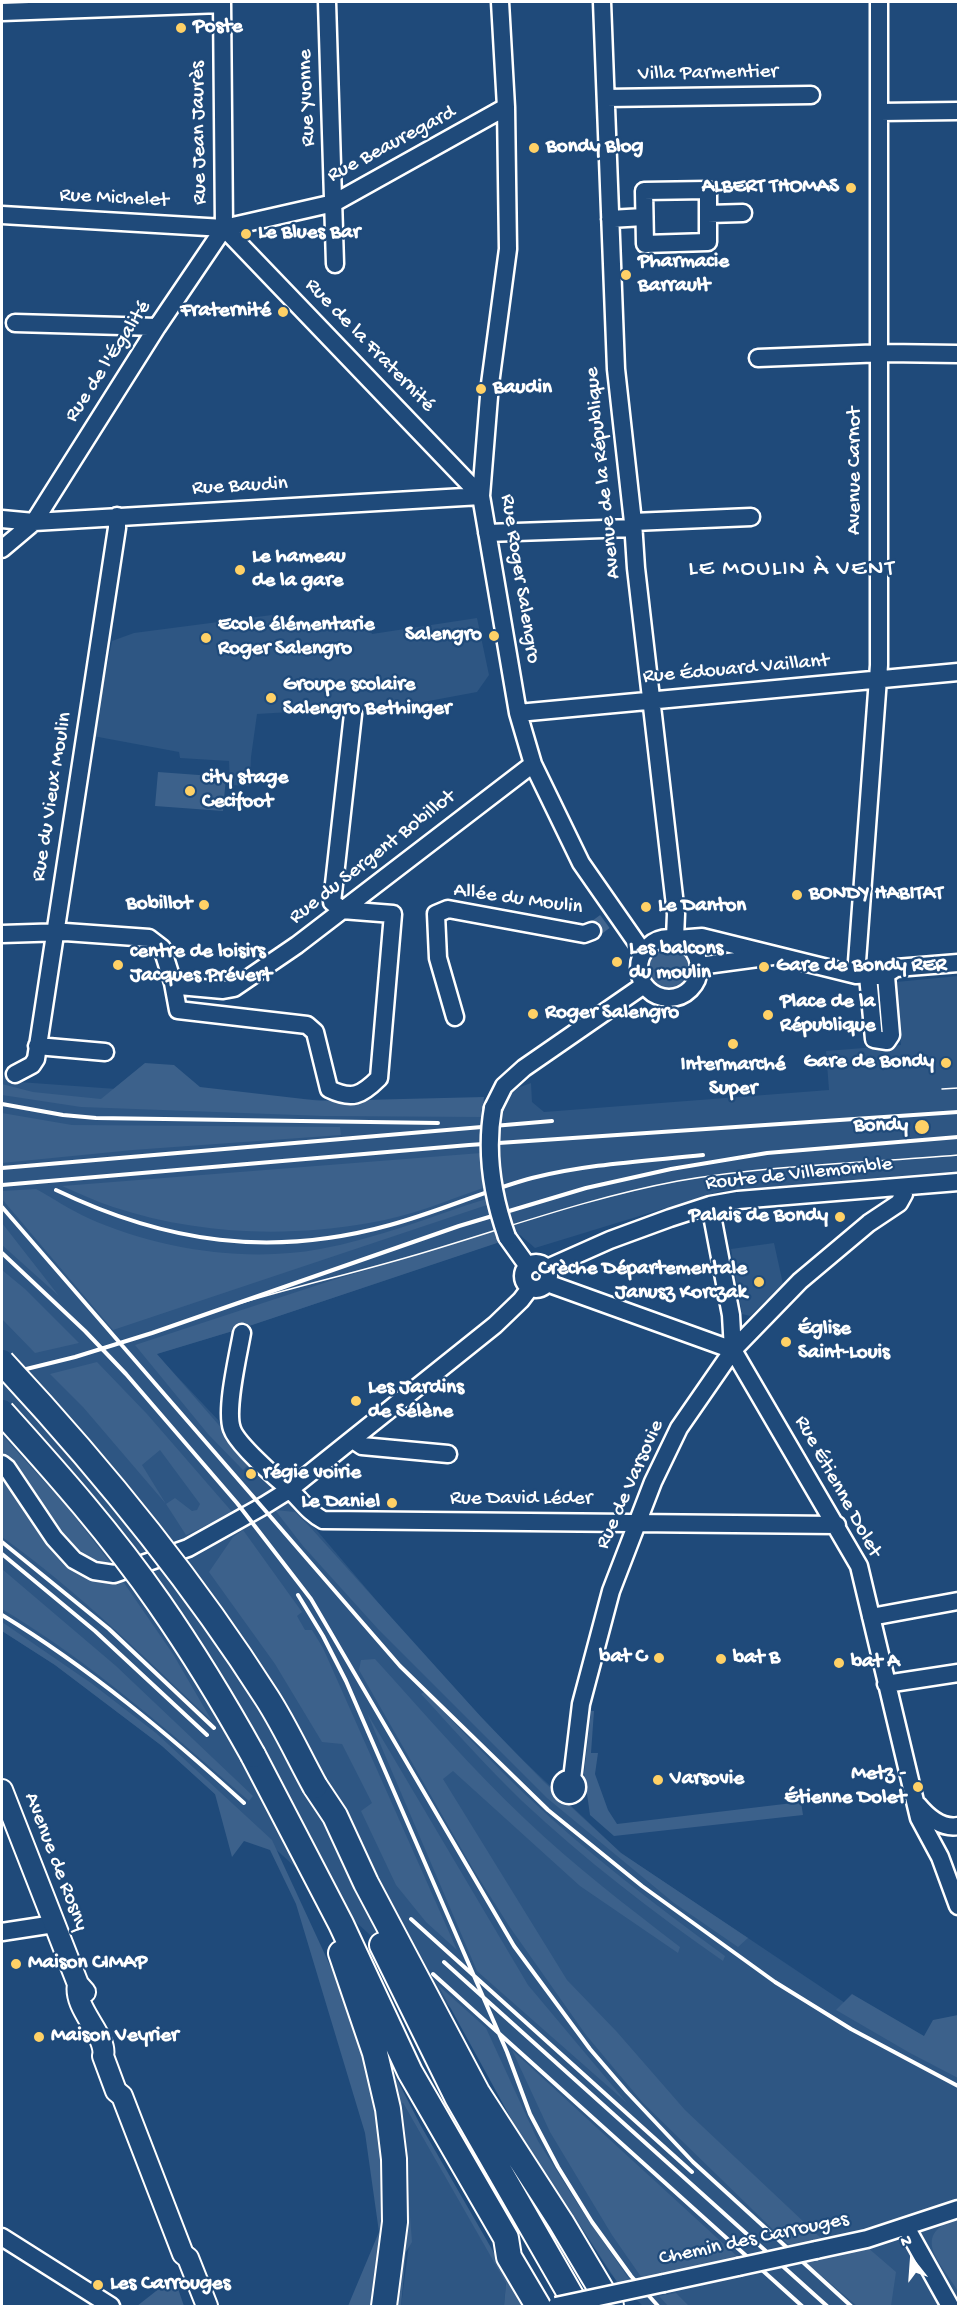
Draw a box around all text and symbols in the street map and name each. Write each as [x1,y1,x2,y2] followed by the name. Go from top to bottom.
[193,15,243,41] place label: Poste
[174,21,188,35] marker: Poste
[294,49,322,147] street label: Rue Yvonne
[638,60,778,88] street label: Villa Parmentier
[186,61,214,205] street label: Rue Jean Jaurès
[324,101,460,189] street label: Rue Beauregard
[546,135,643,161] place label: Bondy Blog
[527,141,541,155] marker: Bondy Blog
[702,175,839,201] place label: ALBERT THOMAS
[844,181,858,195] marker: ALBERT THOMAS
[59,184,169,214] street label: Rue Michelet
[258,221,360,247] place label: Le Blues Bar
[239,227,253,241] marker: Le Blues Bar
[638,250,729,300] place label: Pharmacie Barrault
[619,268,633,282] marker: Pharmacie Barrault
[299,274,439,418] street label: Rue de la Fraternité
[60,296,158,428] street label: Rue de l'Égalité
[180,299,271,325] place label: Fraternité
[276,305,290,319] marker: Fraternité
[580,366,628,580] street label: Avenue de la République
[493,376,552,402] place label: Baudin
[474,382,488,396] marker: Baudin
[843,407,869,535] street label: Avenue Carnot
[192,472,288,502] street label: Rue Baudin
[493,493,545,665] street label: Rue Roger Salengro
[252,545,346,595] place label: Le hameau de la gare
[688,556,896,584] district label: LE MOULIN À VENT
[233,563,247,577] marker: Le hameau de la gare
[218,613,375,663] place label: Ecole élémentarie Roger Salengro
[405,623,482,649] place label: Salengro
[487,629,501,643] marker: Salengro
[199,631,213,645] marker: Ecole élémentarie Roger Salengro
[642,649,830,691] street label: Rue Édouard Vaillant
[283,673,451,723] place label: Groupe scolaire Salengro Bethinger
[264,691,278,705] marker: Groupe scolaire Salengro Bethinger
[27,710,79,884] street label: Rue du Vieux Moulin
[202,766,288,816] place label: city stage Cecifoot
[183,784,197,798] marker: city stage Cecifoot
[285,785,461,931] street label: Rue du Sergent Bobillot
[452,878,584,922] street label: Allée du Moulin
[809,882,943,908] place label: BONDY HABITAT
[790,888,804,902] marker: BONDY HABITAT
[126,892,192,918] place label: Bobillot
[658,894,746,920] place label: Le Danton
[197,898,211,912] marker: Bobillot
[639,900,653,914] marker: Le Danton
[629,937,723,987] place label: Les balcons du moulin
[130,940,272,990] place label: centre de loisirs Jacques Prévert
[776,954,947,980] place label: Gare de Bondy RER
[610,955,624,969] marker: Les balcons du moulin
[111,958,125,972] marker: centre de loisirs Jacques Prévert
[757,960,771,974] marker: Gare de Bondy RER
[780,990,876,1040] place label: Place de la République
[545,1001,679,1027] place label: Roger Salengro
[526,1007,540,1021] marker: Roger Salengro
[761,1008,775,1022] marker: Place de la République
[726,1037,740,1051] marker: Intermarché Super
[803,1050,934,1076] place label: Gare de Bondy
[680,1053,786,1103] place label: Intermarché Super
[939,1056,953,1070] marker: Gare de Bondy
[854,1114,908,1140] place label: Bondy
[913,1118,931,1136] marker: Bondy
[704,1153,894,1197] street label: Route de Villemomble
[689,1204,828,1230] place label: Palais de Bondy
[833,1210,847,1224] marker: Palais de Bondy
[538,1257,747,1307] place label: Crèche Départementale Janusz Korczak
[752,1275,766,1289] marker: Crèche Départementale Janusz Korczak
[798,1317,890,1367] place label: Église Saint-Louis
[779,1335,793,1349] marker: Église Saint-Louis
[368,1376,464,1426] place label: Les Jardins de Sélène
[349,1394,363,1408] marker: Les Jardins de Sélène
[788,1412,886,1562] street label: Rue Étienne Dolet
[591,1416,671,1554] street label: Rue de Varsovie
[263,1461,361,1487] place label: régie voirie
[244,1467,258,1481] marker: régie voirie
[450,1487,592,1513] street label: Rue David Léder
[301,1490,380,1516] place label: Le Daniel
[385,1496,399,1510] marker: Le Daniel
[599,1645,647,1671] place label: bat C
[733,1646,780,1672] place label: bat B
[851,1650,900,1676] place label: bat A
[652,1651,666,1665] marker: bat C
[714,1652,728,1666] marker: bat B
[832,1656,846,1670] marker: bat A
[785,1762,906,1812] place label: Metz - Étienne Dolet
[670,1767,744,1793] place label: Varsovie
[651,1773,665,1787] marker: Varsovie
[911,1780,925,1794] marker: Metz - Étienne Dolet
[17,1789,93,1935] street label: Avenue de Rosny
[28,1951,147,1977] place label: Maison CIMAP
[9,1957,23,1971] marker: Maison CIMAP
[51,2024,178,2050] place label: Maison Veyrier
[32,2030,46,2044] marker: Maison Veyrier
[657,2208,851,2272] street label: Chemin des Carrouges
[882,2230,942,2290] north arrow
[899,2232,914,2253] text: N
[110,2272,230,2298] place label: Les Carrouges
[91,2278,105,2292] marker: Les Carrouges

